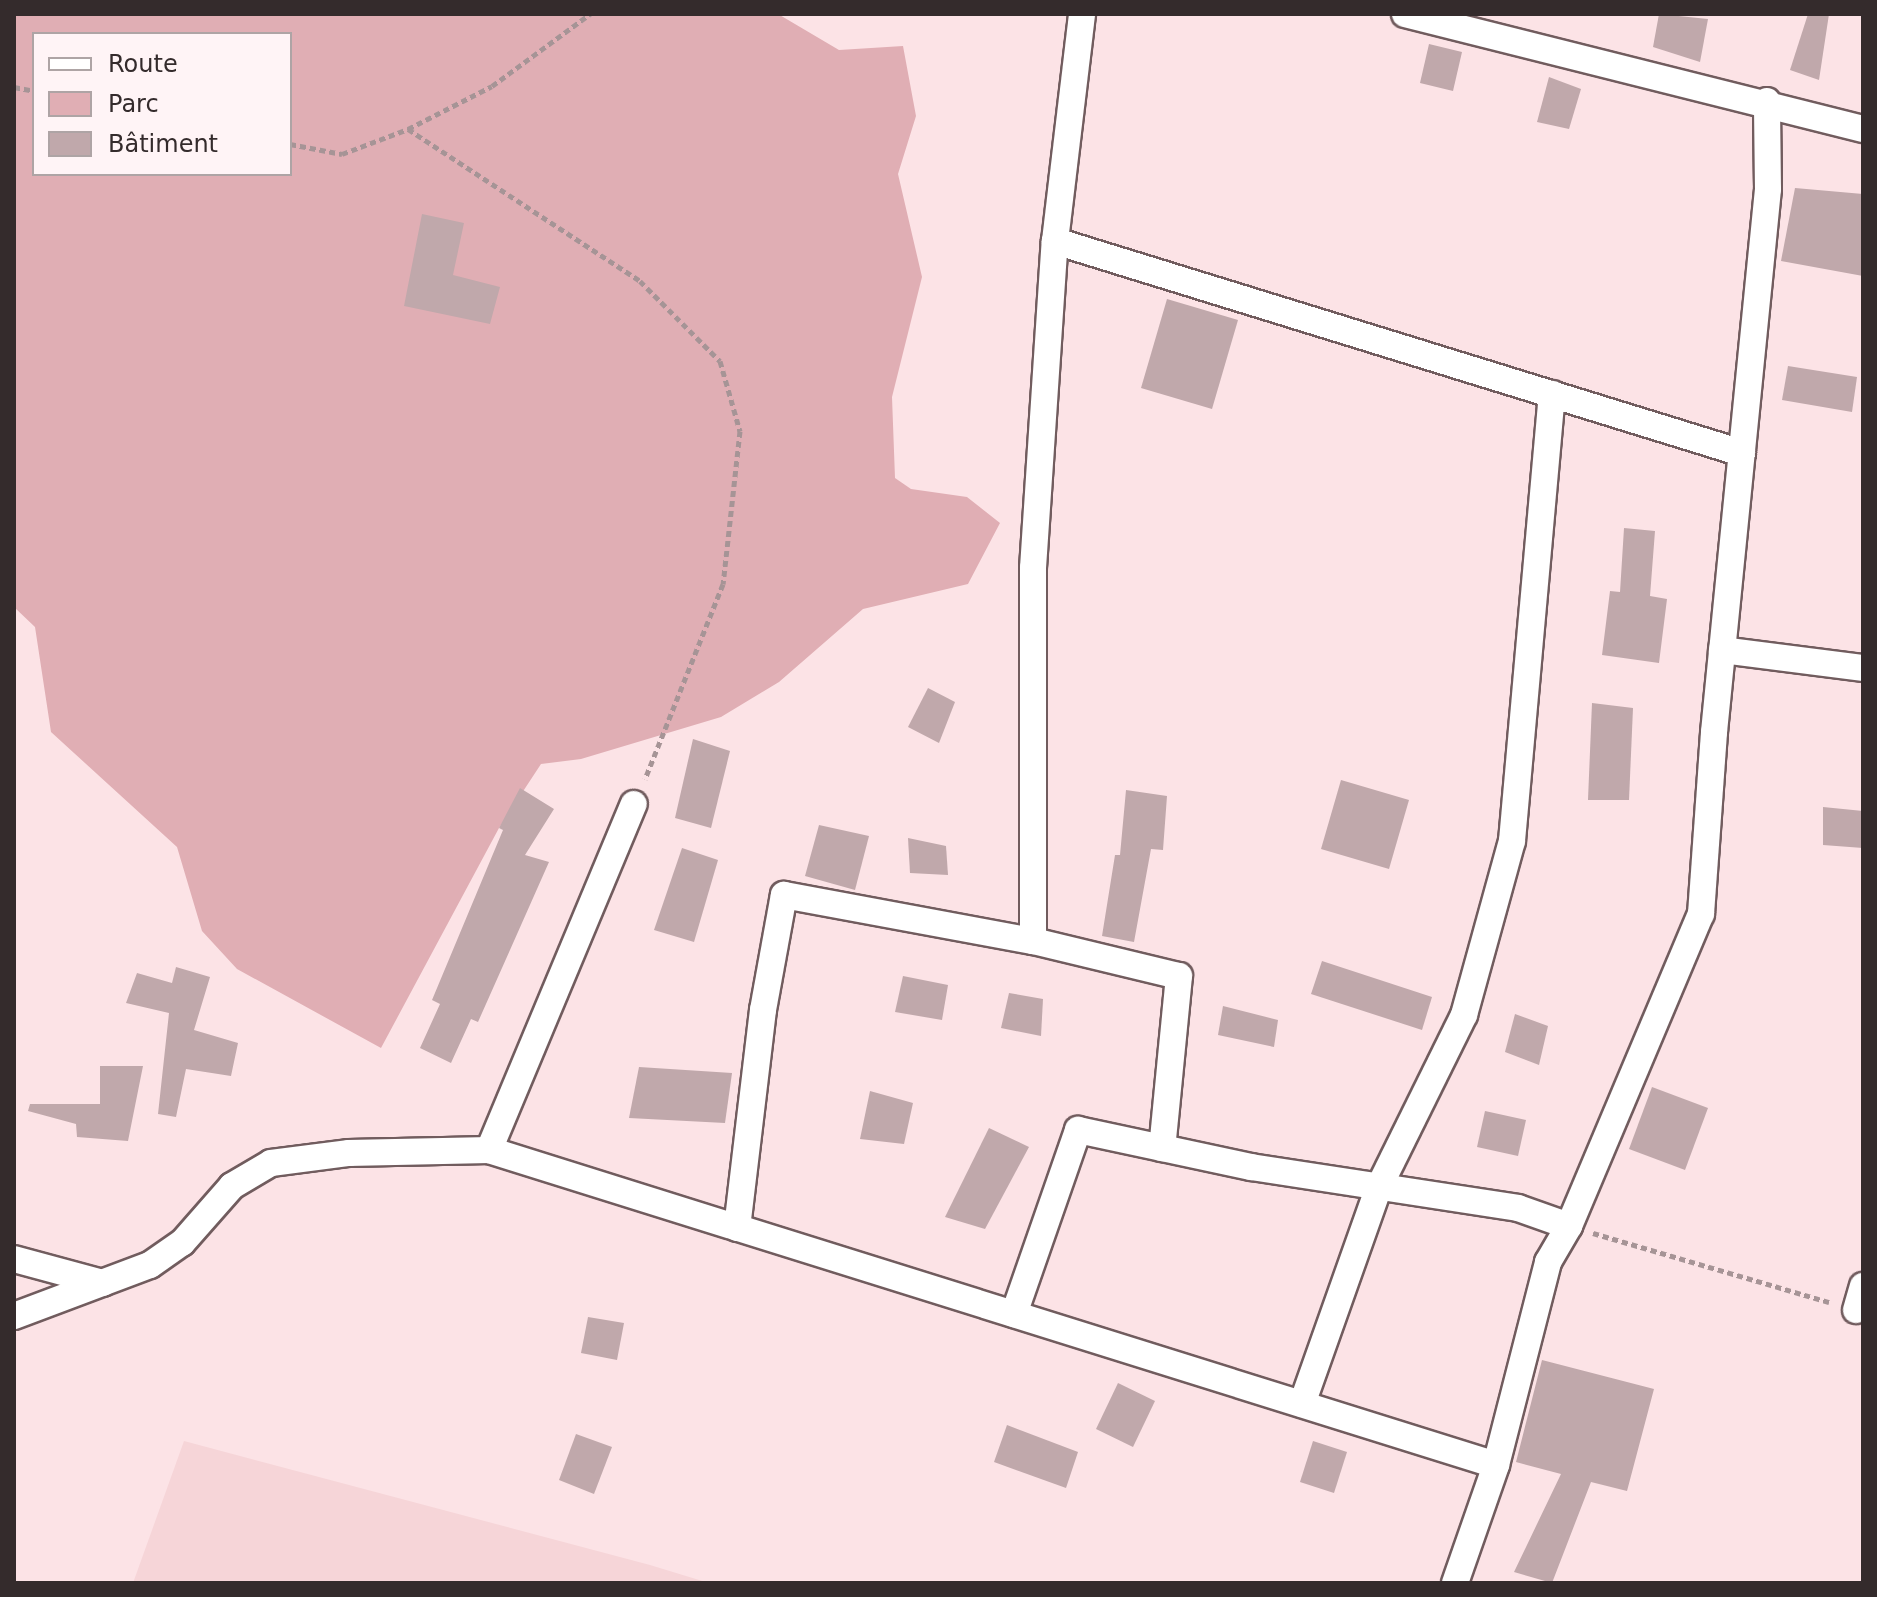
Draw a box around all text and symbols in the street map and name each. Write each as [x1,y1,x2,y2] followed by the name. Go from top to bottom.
[32,32,292,176] legend
[108,50,178,78] text: Route
[108,90,159,118] text: Parc
[108,130,218,158] text: Bâtiment

